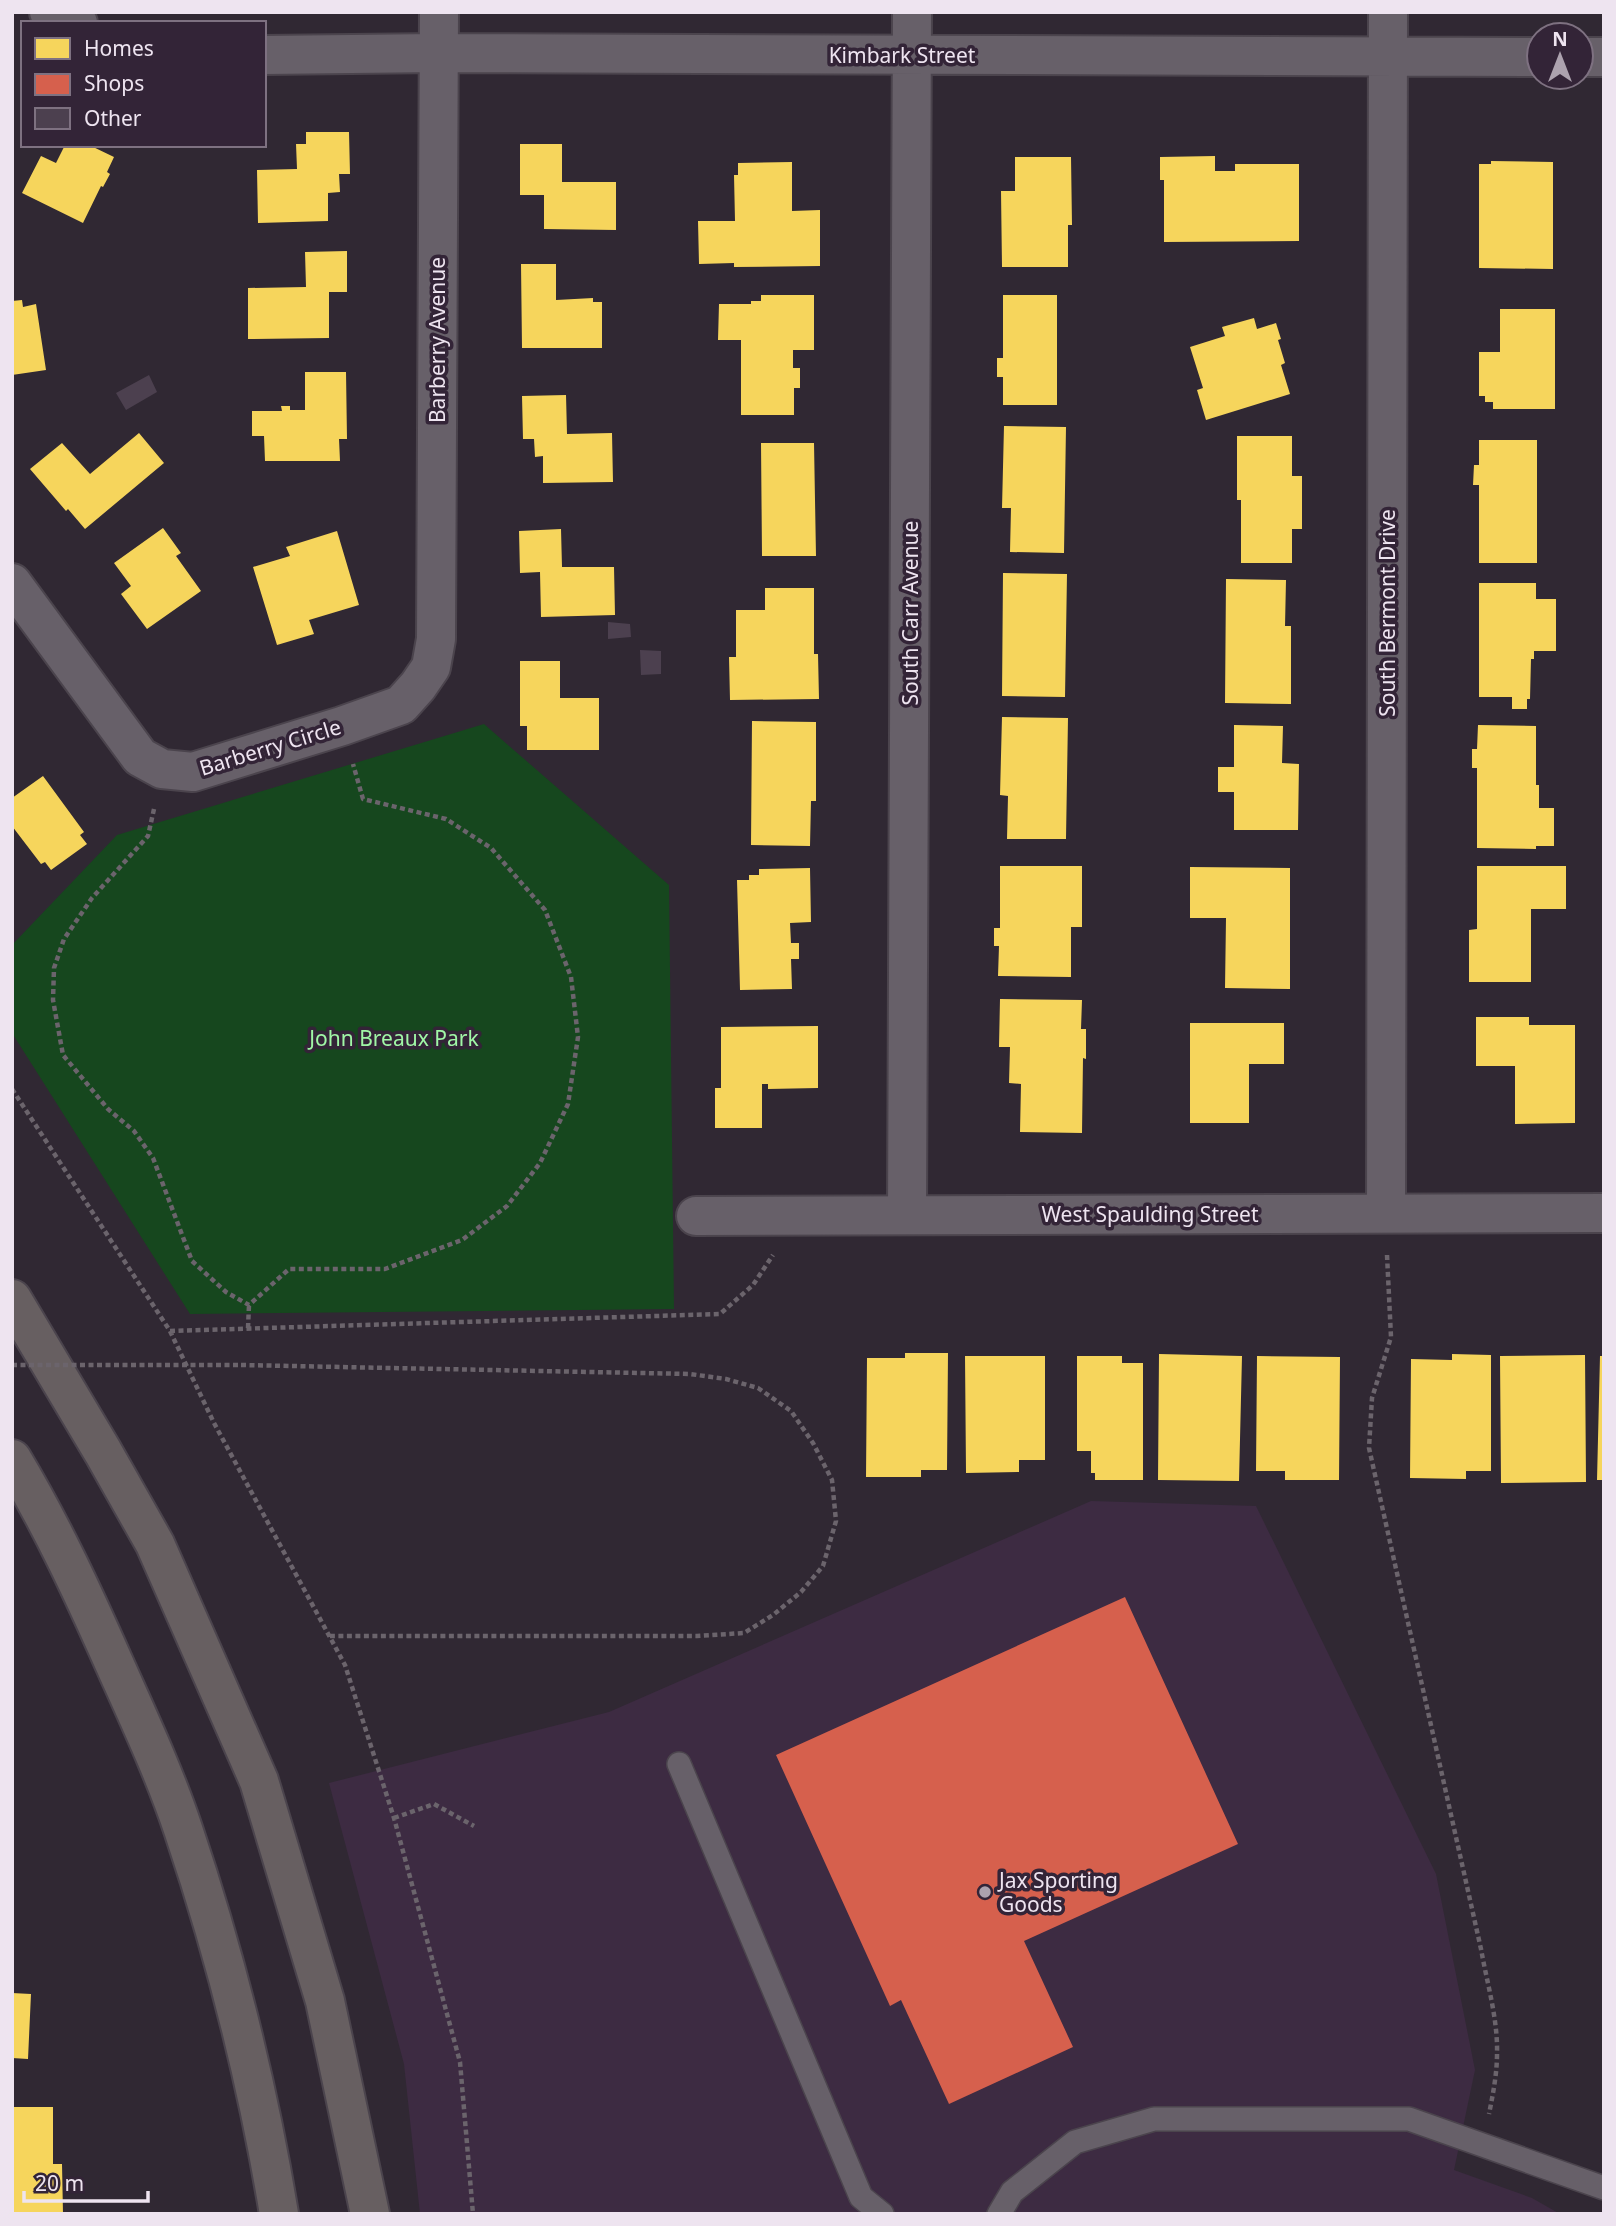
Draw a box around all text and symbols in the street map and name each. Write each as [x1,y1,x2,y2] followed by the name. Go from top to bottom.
[21,21,266,147] legend
[1525,21,1595,91] north arrow
[1552,26,1568,52] text: N
[84,34,154,62] text: Homes
[829,41,976,69] street label: Kimbark Street
[84,69,144,97] text: Shops
[84,104,142,132] text: Other
[423,257,451,423] street label: Barberry Avenue
[1373,509,1401,717] street label: South Bermont Drive
[896,521,924,705] street label: South Carr Avenue
[196,712,344,782] street label: Barberry Circle
[307,1024,479,1052] park label: John Breaux Park
[1042,1200,1259,1228] street label: West Spaulding Street
[997,1866,1118,1918] place label: Jax Sporting Goods
[977,1884,993,1900] marker: Jax Sporting Goods
[24,2160,149,2204] scale bar
[35,2169,84,2197] text: 20 m

